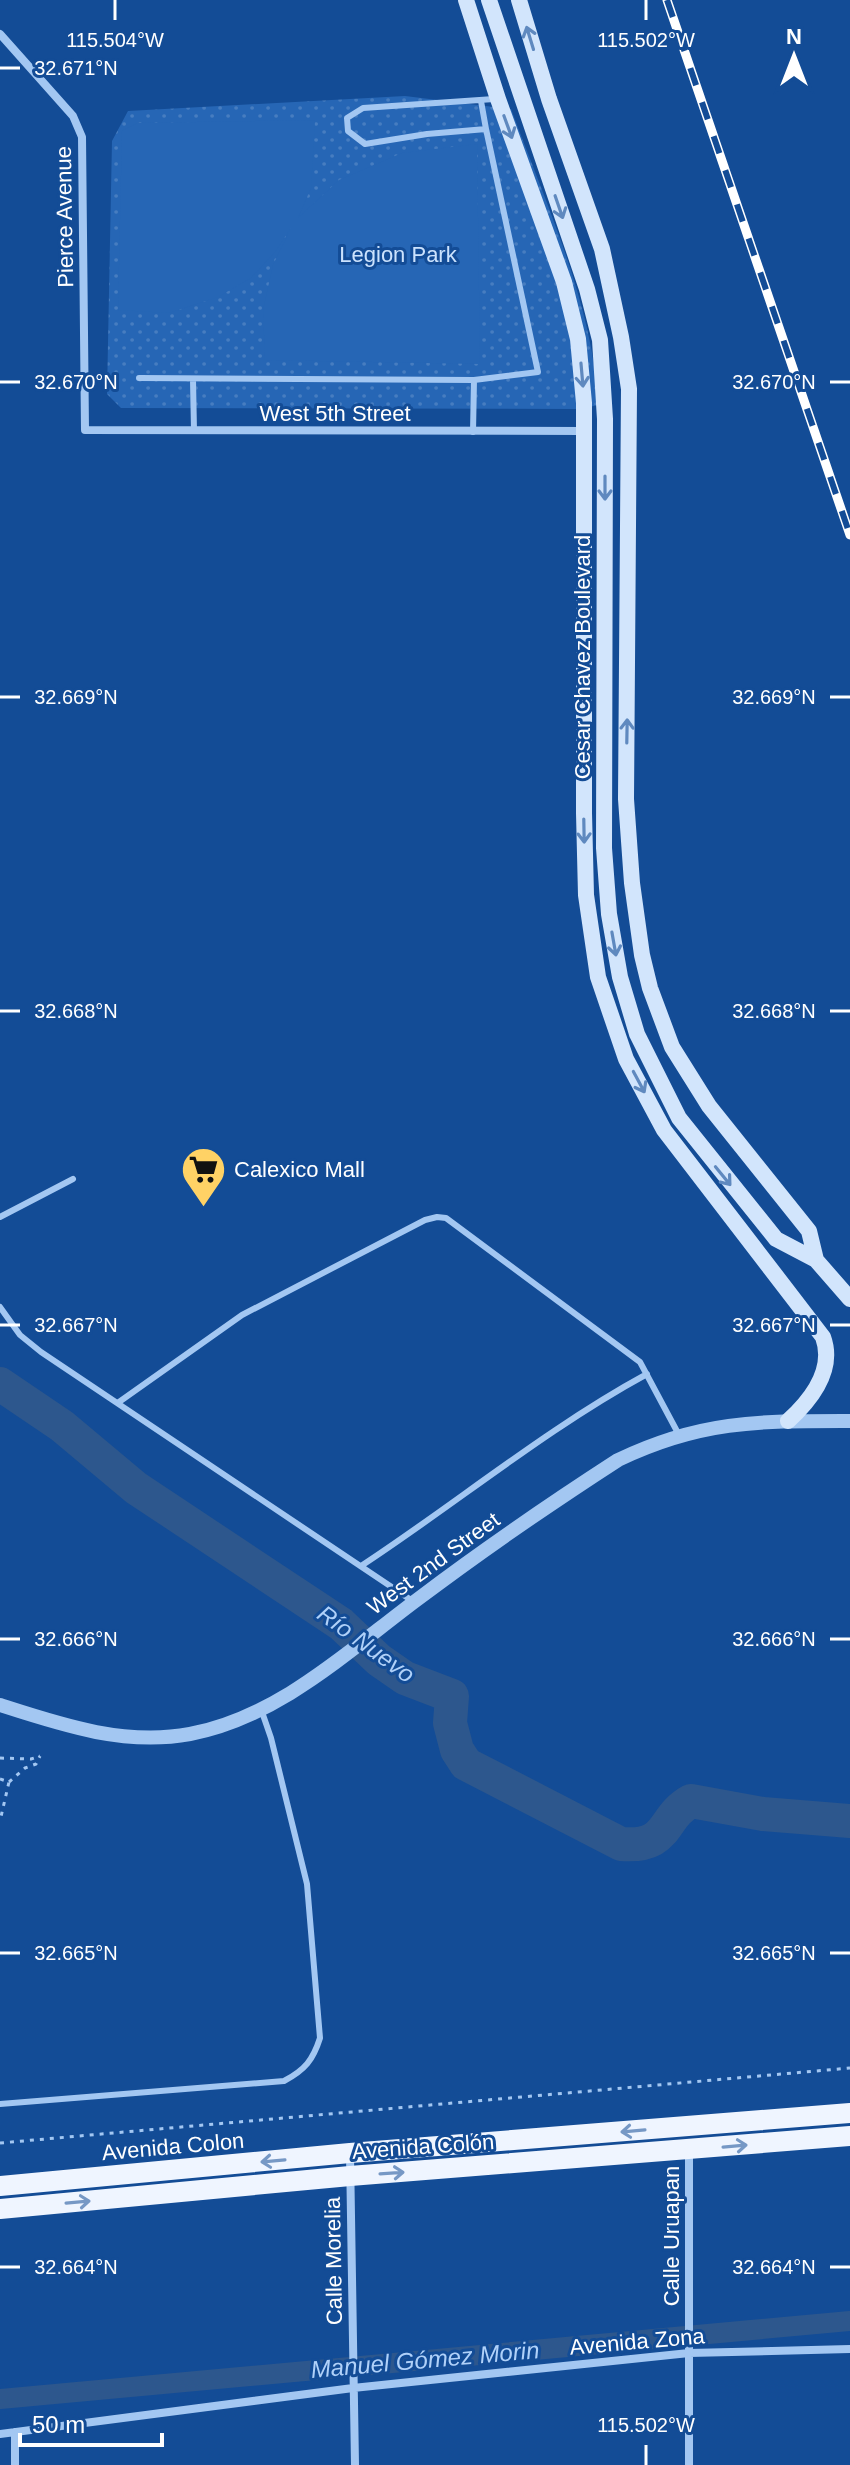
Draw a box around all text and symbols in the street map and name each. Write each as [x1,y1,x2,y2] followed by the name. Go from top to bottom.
[754,16,834,96] north arrow
[786,24,802,49] text: N
[522,26,537,52] one-way arrow
[66,29,164,51] text: 115.504°W
[597,29,695,51] text: 115.502°W
[34,57,118,79] text: 32.671°N
[502,114,516,139] one-way arrow
[51,146,78,288] street label: Pierce Avenue
[552,194,567,219] one-way arrow
[339,242,458,267] park label: Legion Park
[575,361,590,388] one-way arrow
[34,371,118,393] text: 32.670°N
[732,371,816,393] text: 32.670°N
[259,401,411,426] street label: West 5th Street
[597,474,612,501] one-way arrow
[570,535,595,779] street label: Cesar Chavez Boulevard
[34,686,118,708] text: 32.669°N
[732,686,816,708] text: 32.669°N
[619,718,635,745] one-way arrow
[577,817,592,844] one-way arrow
[607,930,622,956] one-way arrow
[34,1000,118,1022] text: 32.668°N
[732,1000,816,1022] text: 32.668°N
[632,1070,647,1094] one-way arrow
[179,1145,227,1208] supermarket icon: Calexico Mall
[234,1157,365,1182] place label: Calexico Mall
[714,1165,732,1186] one-way arrow
[34,1314,118,1336] text: 32.667°N
[732,1314,816,1336] text: 32.667°N
[362,1507,504,1620] street label: West 2nd Street
[312,1599,420,1688] water label: Río Nuevo
[34,1628,118,1650] text: 32.666°N
[732,1628,816,1650] text: 32.666°N
[34,1942,118,1964] text: 32.665°N
[732,1942,816,1964] text: 32.665°N
[620,2124,647,2139] one-way arrow
[101,2128,245,2165] street label: Avenida Colon
[351,2129,495,2164] street label: Avenida Colón
[721,2138,748,2153] one-way arrow
[260,2153,287,2168] one-way arrow
[378,2165,405,2180] one-way arrow
[659,2166,684,2306] street label: Calle Uruapan
[64,2194,91,2209] one-way arrow
[320,2196,347,2325] street label: Calle Morelia
[34,2256,118,2278] text: 32.664°N
[732,2256,816,2278] text: 32.664°N
[569,2323,706,2360] street label: Avenida Zona
[310,2336,540,2383] water label: Manuel Gómez Morin
[20,2397,162,2447] scale bar
[32,2411,85,2438] text: 50 m
[597,2414,695,2436] text: 115.502°W

